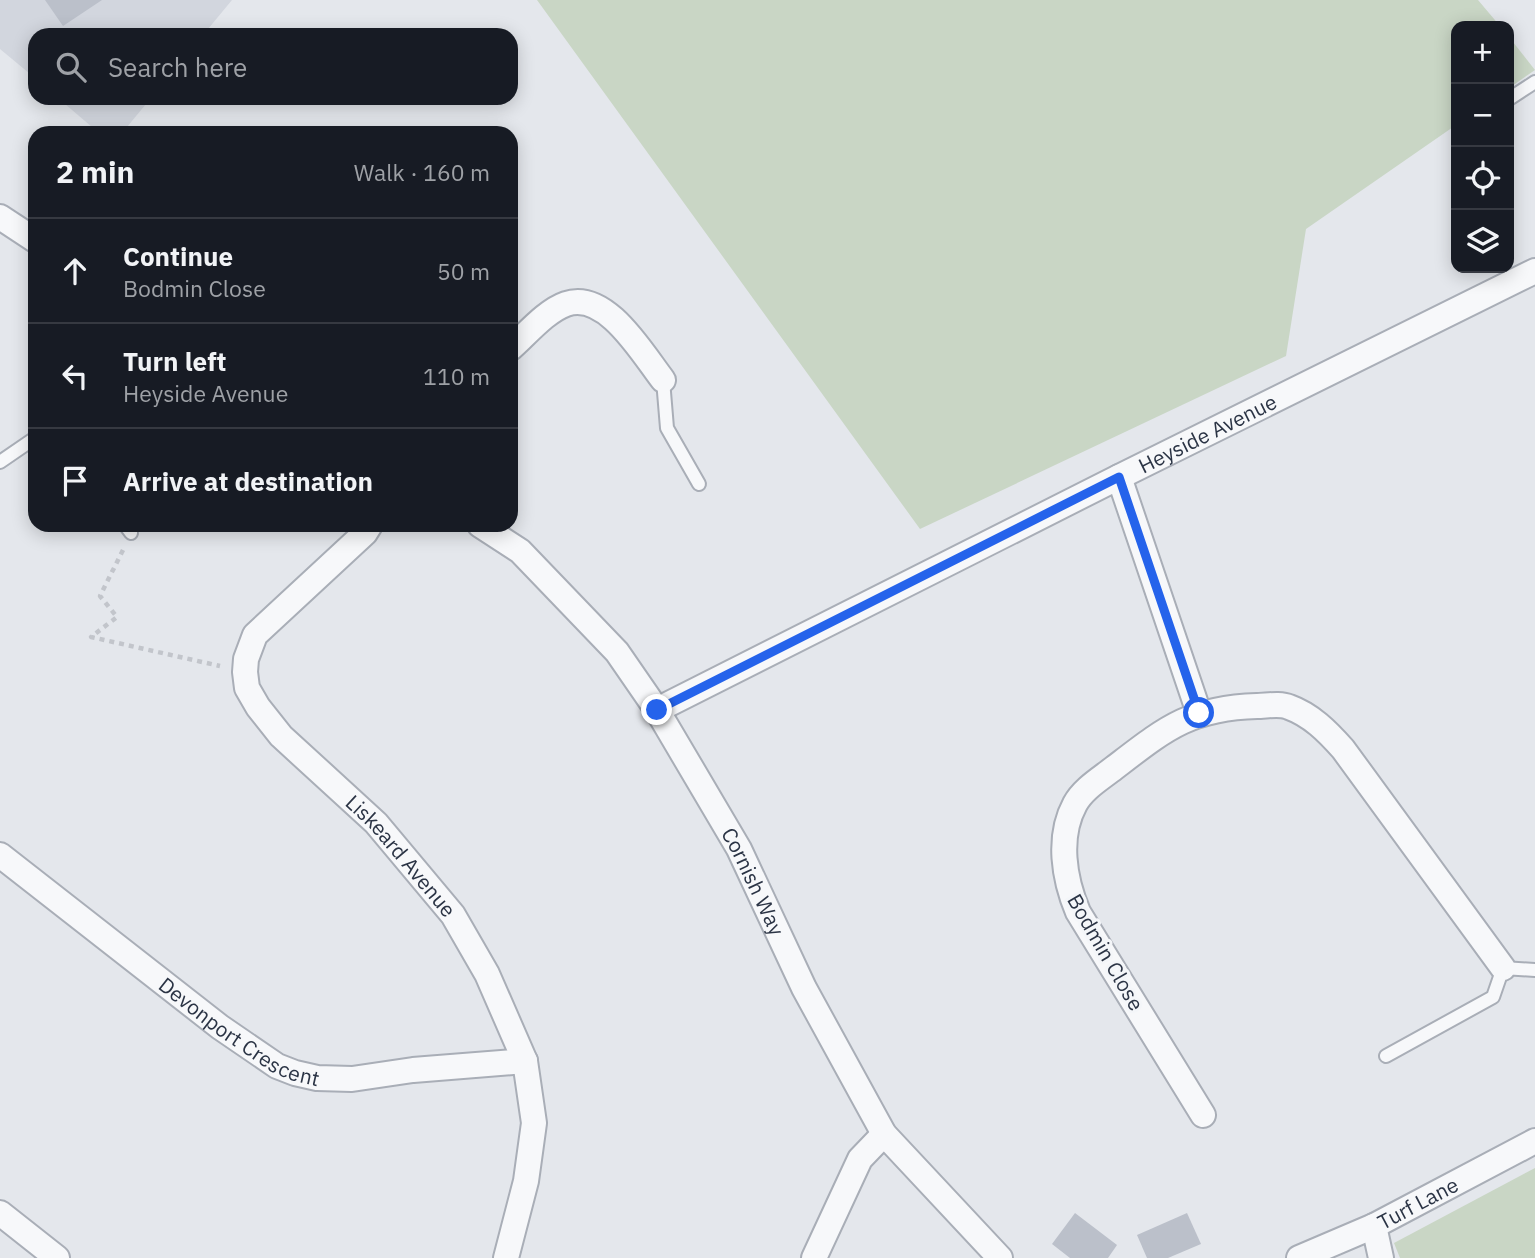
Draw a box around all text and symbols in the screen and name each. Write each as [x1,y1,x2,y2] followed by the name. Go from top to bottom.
[1451,21,1514,273] map controls
[1451,21,1514,84] button: +
[28,28,518,105] search box
[52,48,90,86] icon: search
[108,50,247,84] text: Search here
[1451,84,1514,147] button: −
[1451,147,1514,210] button: locate
[56,152,134,191] text: 2 min
[354,157,490,187] text: Walk · 160 m
[1451,210,1514,273] button: layers
[123,239,233,273] text: Continue
[56,252,94,290] icon: ahead
[437,256,490,286] text: 50 m
[123,273,266,303] text: Bodmin Close
[123,344,226,378] text: Turn left
[56,357,94,395] icon: left
[423,361,490,391] text: 110 m
[123,378,288,408] text: Heyside Avenue
[1133,387,1281,479] street label: Heyside Avenue
[56,462,94,500] icon: arrive
[123,464,373,498] text: Arrive at destination
[641,694,672,725] route end
[1183,697,1214,728] route start
[340,788,463,923] street label: Liskeard Avenue
[715,822,792,940] street label: Cornish Way
[1061,889,1151,1015] street label: Bodmin Close
[153,970,322,1092] street label: Devonport Crescent
[1372,1170,1463,1236] street label: Turf Lane

